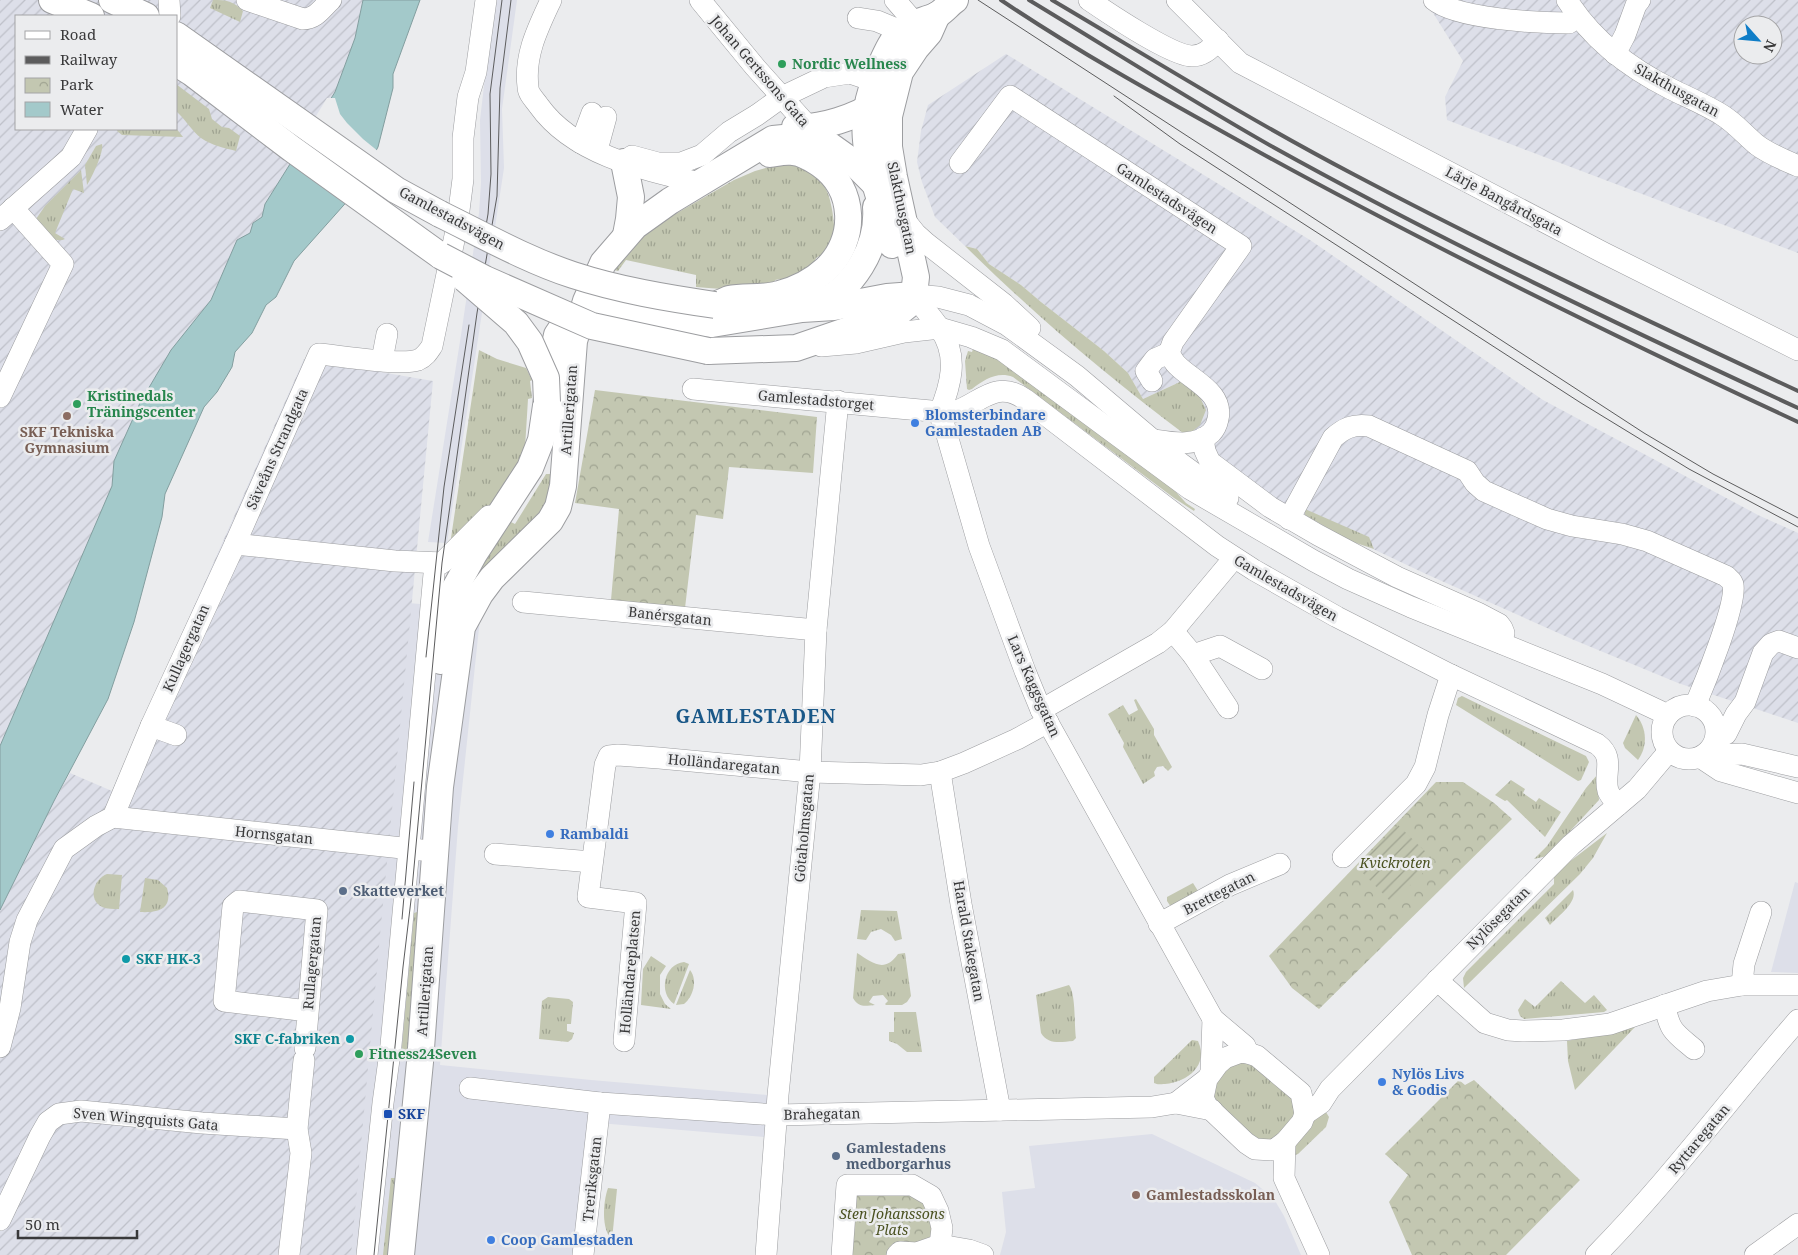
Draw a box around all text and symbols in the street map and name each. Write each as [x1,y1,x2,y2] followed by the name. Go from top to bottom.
[706,10,814,131] street label: Johan Gertssons Gata
[15,15,178,130] legend
[1733,15,1783,65] north arrow
[60,24,96,44] text: Road
[1759,37,1781,55] text: N
[60,49,118,69] text: Railway
[792,54,907,73] place label: Nordic Wellness
[776,58,788,70] marker: Nordic Wellness
[1631,58,1723,121] street label: Slakthusgatan
[60,74,94,94] text: Park
[60,99,103,119] text: Water
[1113,158,1222,237] street label: Gamlestadsvägen
[883,160,922,256] street label: Slakthusgatan
[1442,162,1566,239] street label: Lärje Bangårdsgata
[396,182,508,253] street label: Gamlestadsvägen
[556,364,581,456] street label: Artillerigatan
[241,385,312,512] street label: Säveåns Strandgata
[757,385,875,414] street label: Gamlestadstorget
[87,386,196,421] place label: Kristinedals Träningscenter
[71,398,83,410] marker: Kristinedals Träningscenter
[925,405,1046,440] place label: Blomsterbindare Gamlestaden AB
[61,410,73,422] marker: SKF Tekniska Gymnasium
[909,417,921,429] marker: Blomsterbindare Gamlestaden AB
[20,422,114,457] place label: SKF Tekniska Gymnasium
[1231,550,1342,625] street label: Gamlestadsvägen
[158,601,213,695] street label: Kullagergatan
[627,602,713,629] street label: Banérsgatan
[1004,632,1065,740] street label: Lars Kaggsgatan
[675,703,837,729] district label: GAMLESTADEN
[667,749,781,778] street label: Holländaregatan
[789,773,818,883] street label: Götaholmsgatan
[234,821,314,848] street label: Hornsgatan
[560,824,629,843] place label: Rambaldi
[544,828,556,840] marker: Rambaldi
[1358,853,1431,872] park label: Kvickroten
[1180,866,1258,919] street label: Brettegatan
[949,879,990,1003] street label: Harald Stakegatan
[353,881,444,900] place label: Skatteverket
[1462,882,1533,953] street label: Nylösegatan
[337,885,349,897] marker: Skatteverket
[615,909,644,1035] street label: Holländareplatsen
[298,916,325,1010] street label: Rullagergatan
[412,945,437,1037] street label: Artillerigatan
[136,949,201,968] place label: SKF HK-3
[120,953,132,965] marker: SKF HK-3
[234,1029,340,1048] place label: SKF C-fabriken
[344,1033,356,1045] marker: SKF C-fabriken
[369,1044,477,1063] place label: Fitness24Seven
[353,1048,365,1060] marker: Fitness24Seven
[1392,1064,1465,1099] place label: Nylös Livs & Godis
[1376,1076,1388,1088] marker: Nylös Livs & Godis
[1664,1100,1733,1178] street label: Ryttaregatan
[73,1103,219,1134] street label: Sven Wingquists Gata
[783,1103,861,1124] street label: Brahegatan
[398,1104,425,1123] place label: SKF
[382,1108,394,1120] marker: SKF
[578,1135,605,1222] street label: Treriksgatan
[846,1138,951,1173] place label: Gamlestadens medborgarhus
[830,1150,842,1162] marker: Gamlestadens medborgarhus
[1146,1185,1275,1204] place label: Gamlestadsskolan
[1130,1189,1142,1201] marker: Gamlestadsskolan
[839,1204,945,1239] park label: Sten Johanssons Plats
[18,1208,136,1240] scale bar
[25,1214,60,1234] text: 50 m
[501,1230,633,1249] place label: Coop Gamlestaden
[485,1234,497,1246] marker: Coop Gamlestaden

